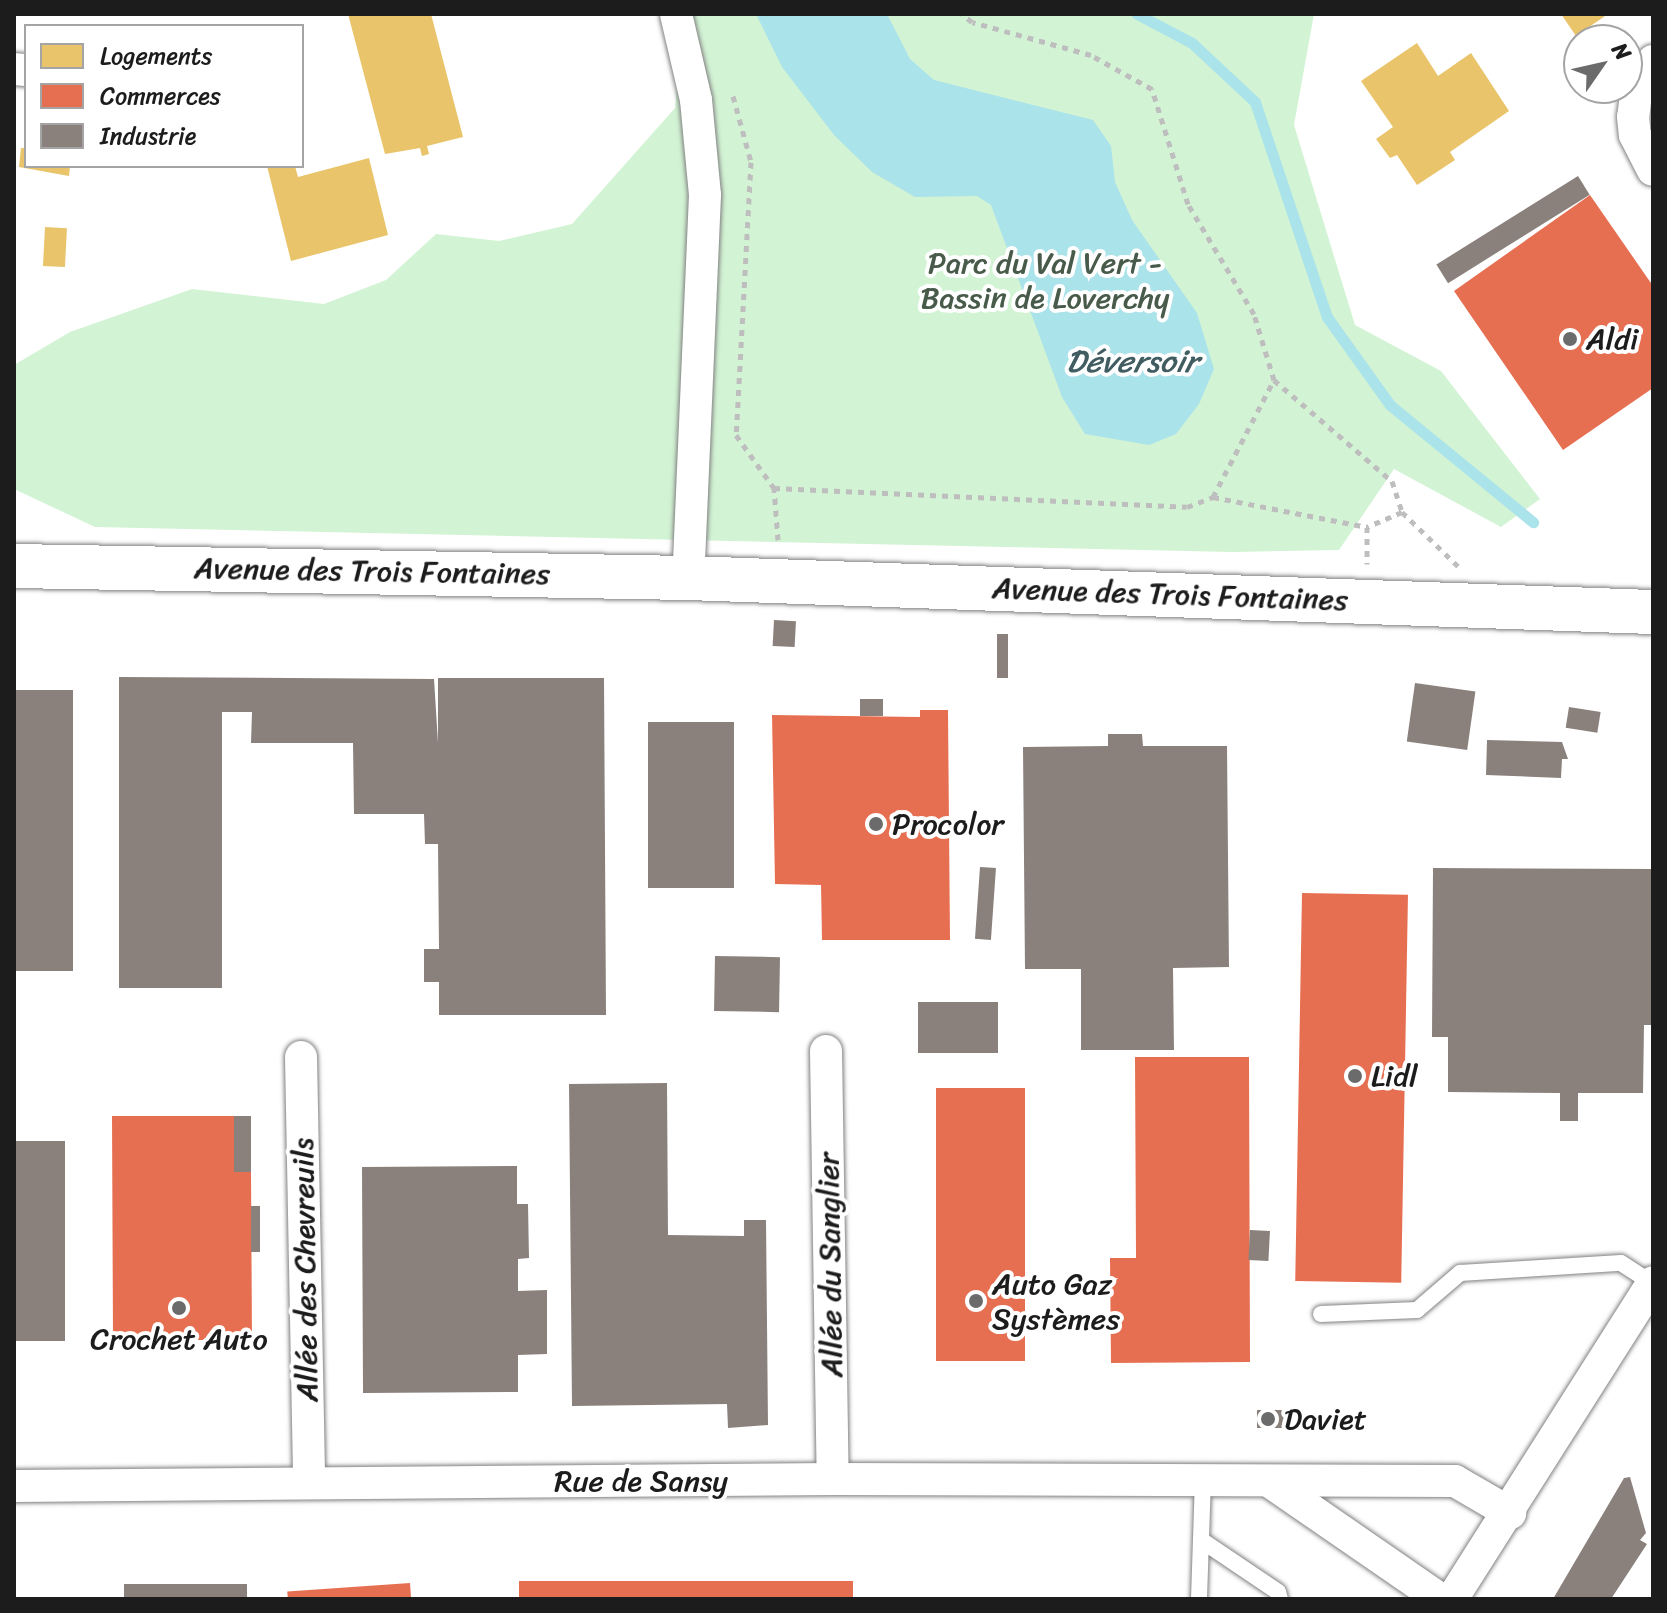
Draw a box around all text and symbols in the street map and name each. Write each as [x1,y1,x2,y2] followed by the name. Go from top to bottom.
[24,24,304,168] legend
[1563,24,1643,104] north arrow
[1601,34,1642,69] text: N
[100,35,212,77] text: Logements
[100,75,221,117] text: Commerces
[100,115,196,157] text: Industrie
[920,245,1170,316] park label: Parc du Val Vert - Bassin de Loverchy
[1586,321,1638,357] place label: Aldi
[1561,330,1579,348] marker: Aldi
[1066,343,1198,381] water label: Déversoir
[193,550,551,592] street label: Avenue des Trois Fontaines
[991,570,1349,618] street label: Avenue des Trois Fontaines
[892,806,1004,842] place label: Procolor
[867,815,885,833] marker: Procolor
[1371,1058,1417,1094] place label: Lidl
[1346,1067,1364,1085] marker: Lidl
[285,1136,325,1404] street label: Allée des Chevreuils
[810,1153,850,1377] street label: Allée du Sanglier
[992,1266,1120,1336] place label: Auto Gaz Systèmes
[967,1292,985,1310] marker: Auto Gaz Systèmes
[170,1299,188,1317] marker: Crochet Auto
[90,1321,268,1357] place label: Crochet Auto
[1284,1401,1367,1437] place label: Daviet
[1259,1410,1277,1428] marker: Daviet
[553,1463,729,1499] street label: Rue de Sansy

